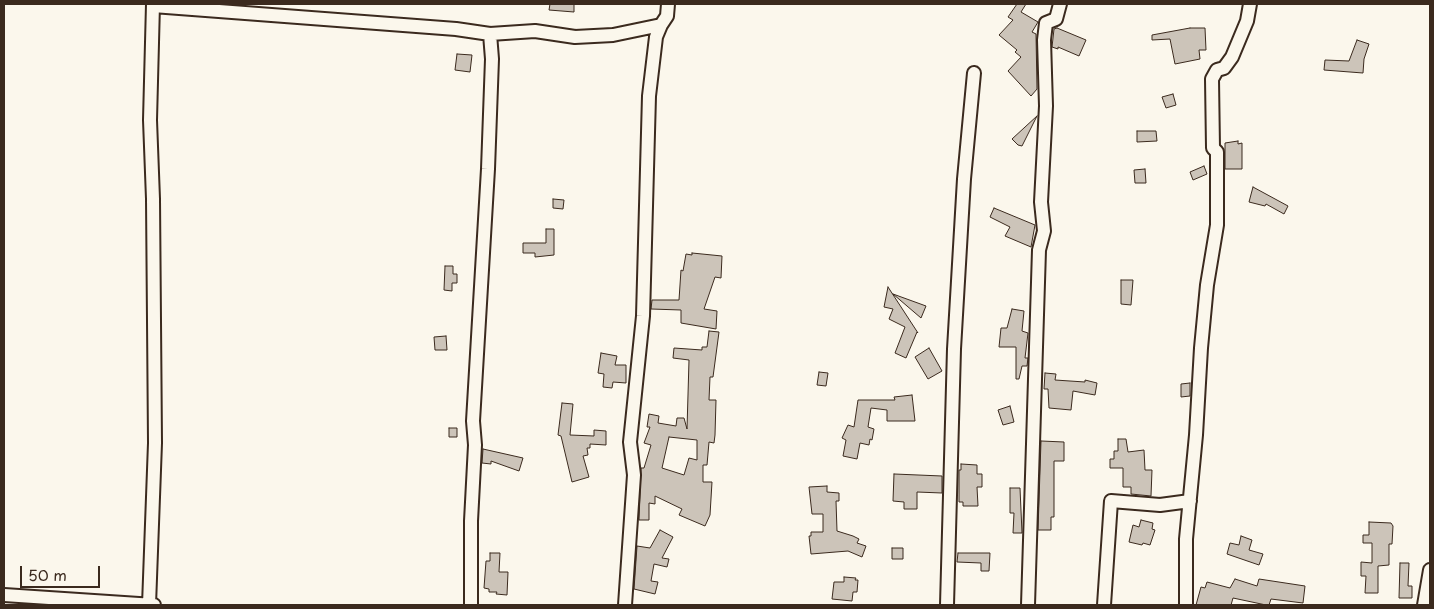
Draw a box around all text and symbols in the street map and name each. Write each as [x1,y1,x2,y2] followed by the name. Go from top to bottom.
[22,556,102,588] scale bar
[28,563,67,586] text: 50 m

